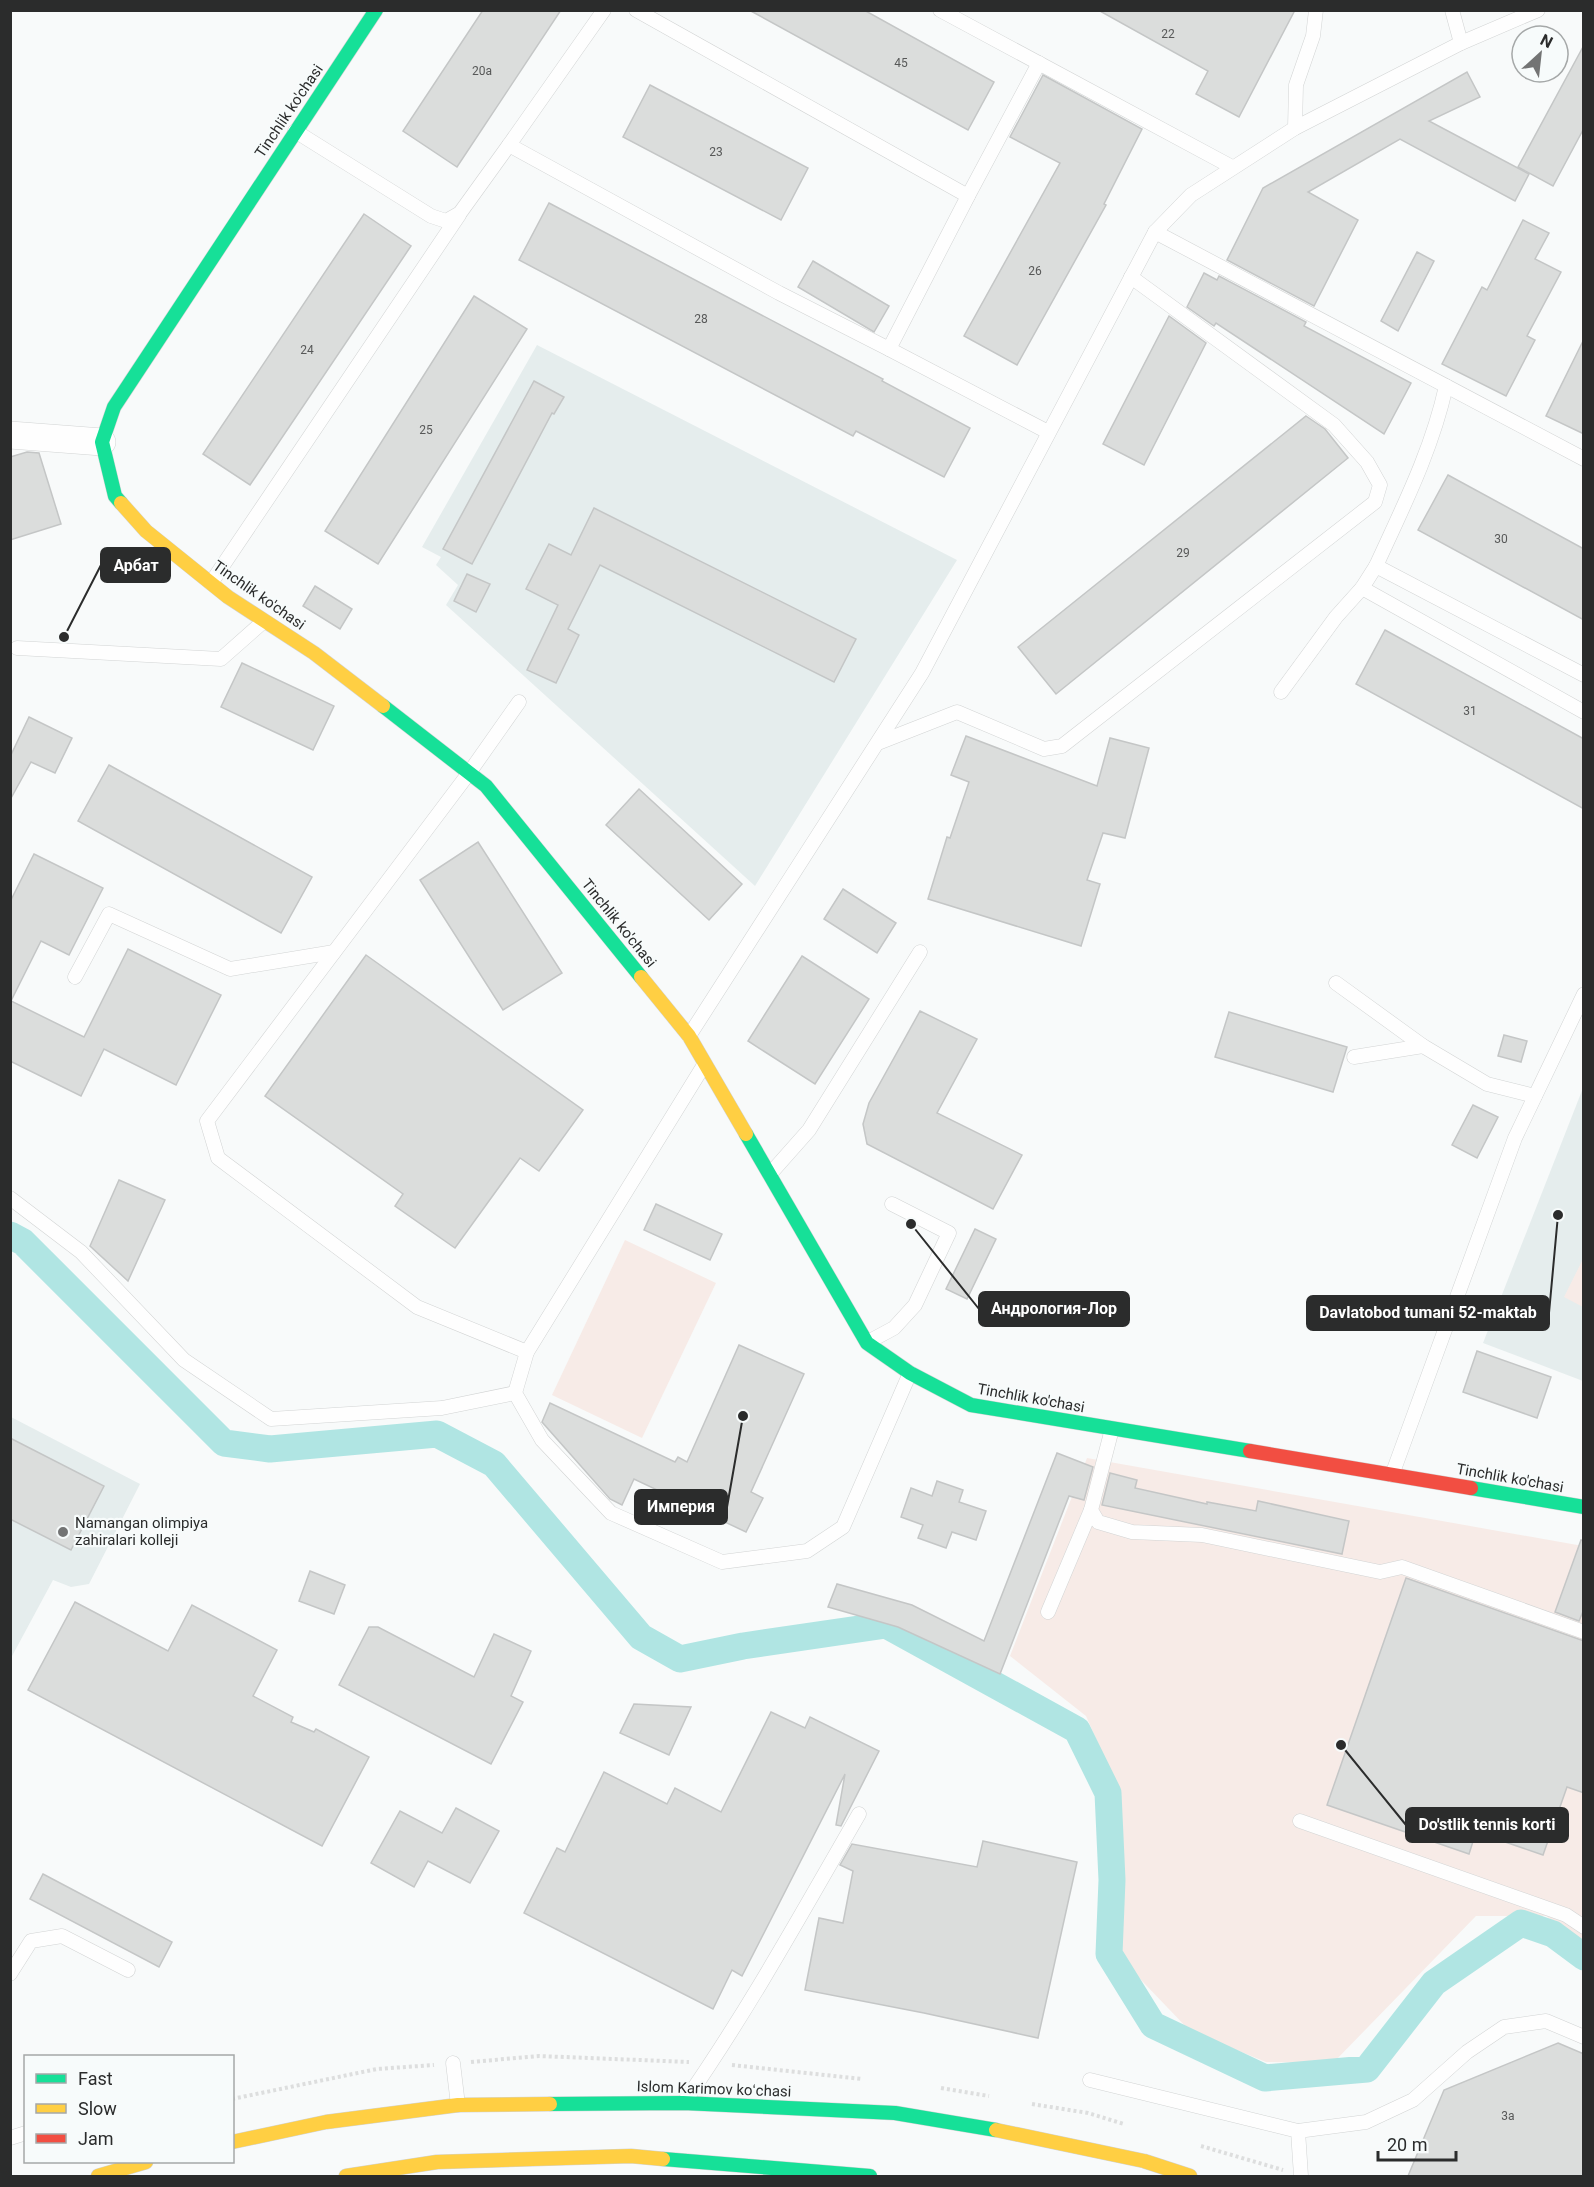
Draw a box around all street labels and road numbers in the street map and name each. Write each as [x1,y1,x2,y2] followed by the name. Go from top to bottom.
[251,61,327,161] street label: Tinchlik ko'chasi
[209,556,309,634] street label: Tinchlik ko'chasi
[578,875,660,971] street label: Tinchlik ko'chasi
[976,1380,1086,1416] street label: Tinchlik ko'chasi
[1455,1460,1565,1496] street label: Tinchlik ko'chasi
[636,2077,792,2101] street label: Islom Karimov koʻchasi

